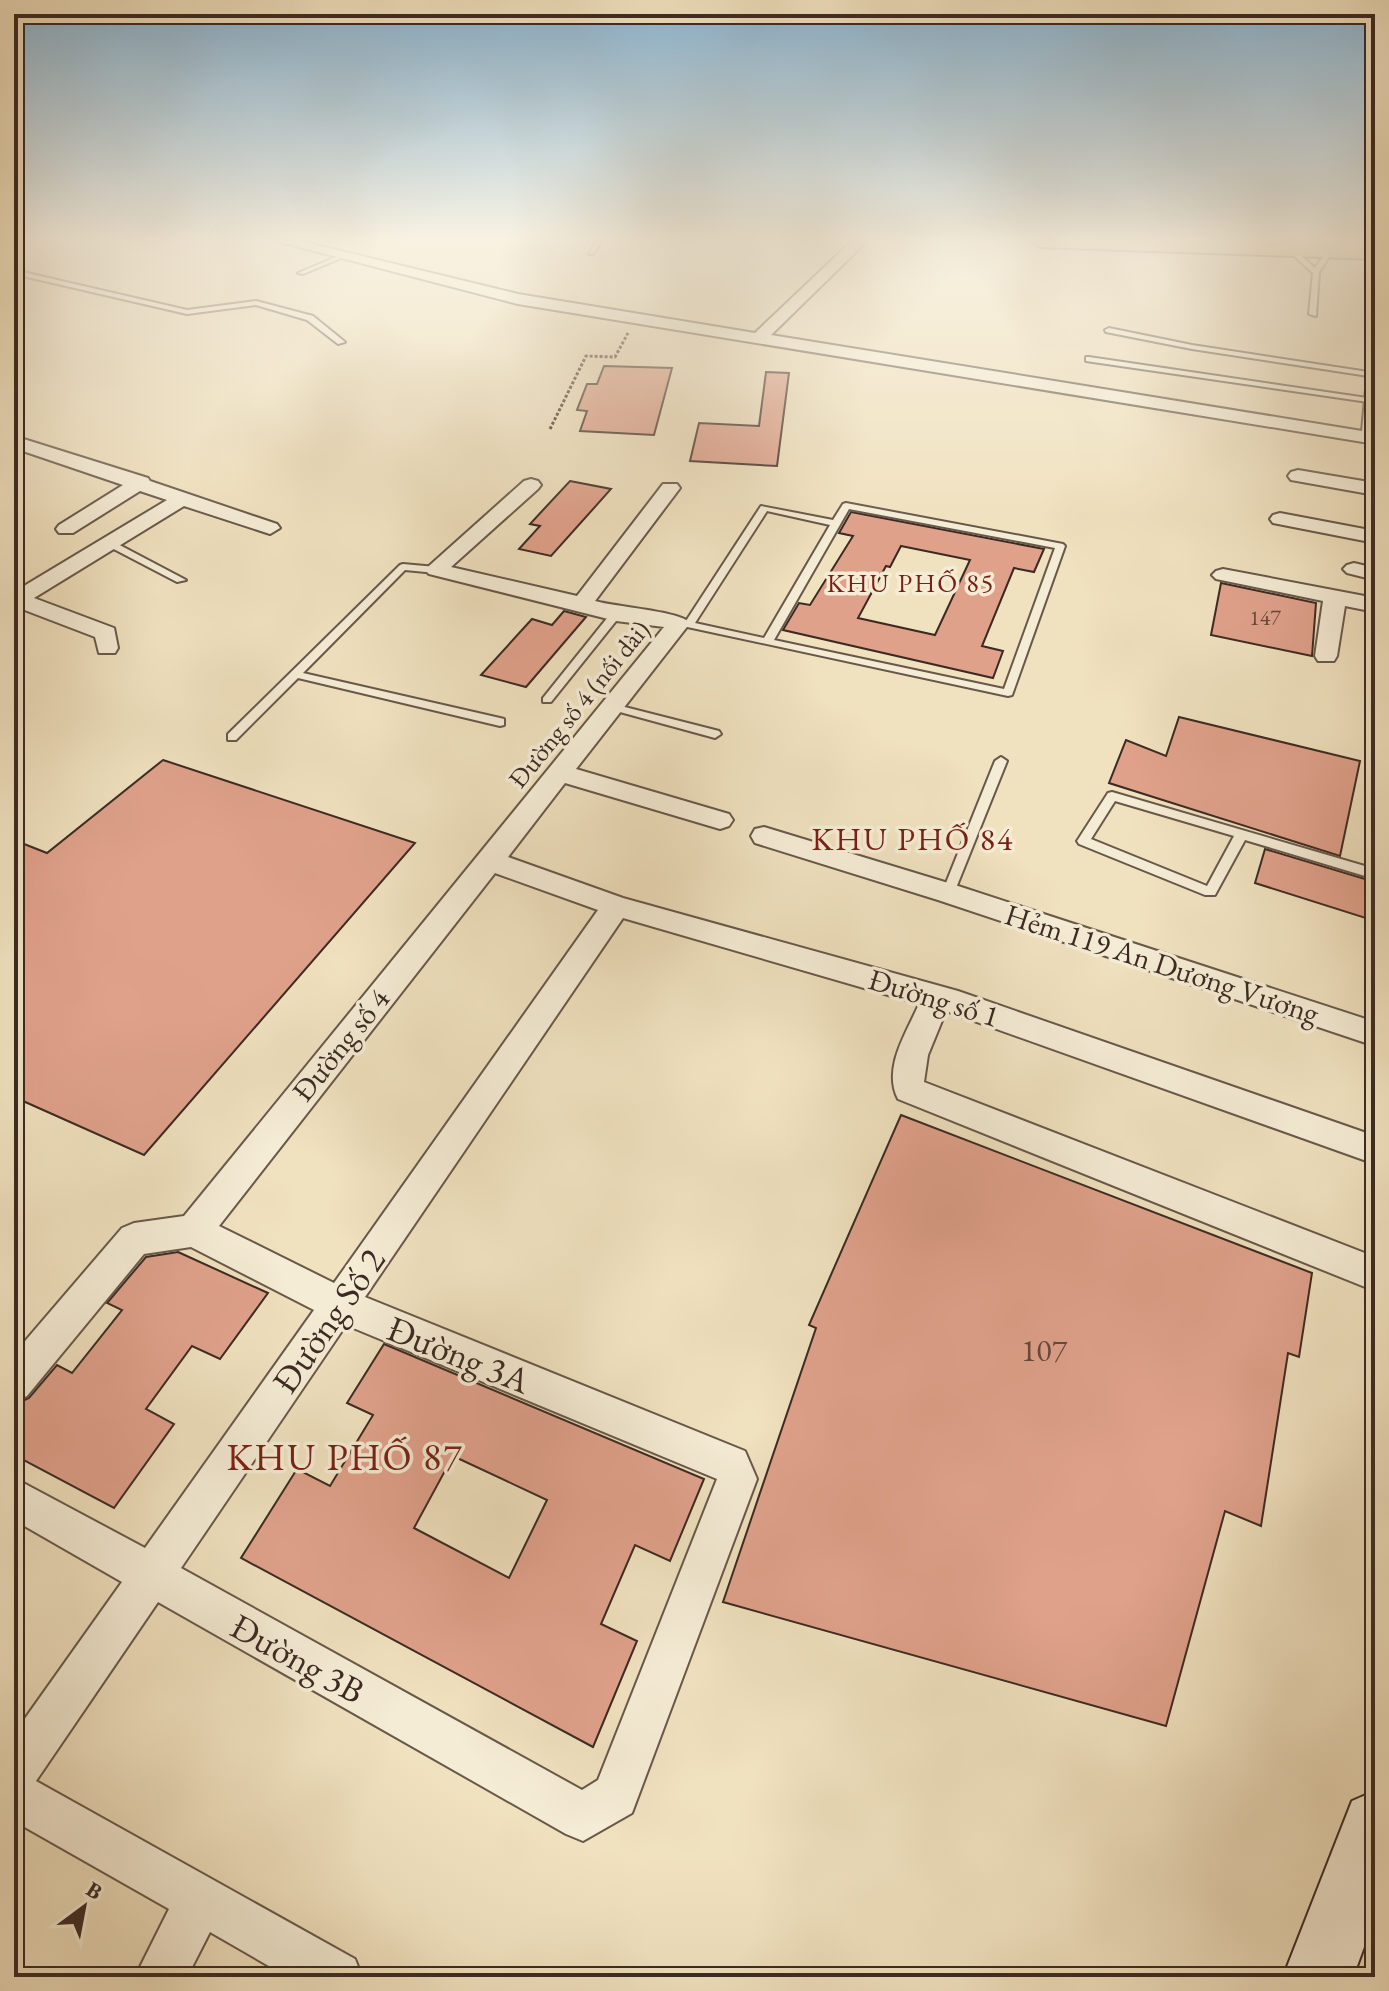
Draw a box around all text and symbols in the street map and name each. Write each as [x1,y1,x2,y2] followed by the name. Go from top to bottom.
[827,566,995,600] district label: KHU PHỐ 85
[1249,603,1281,632] house number: 147
[501,613,657,795] street label: Đường số 4 (nối dài)
[812,818,1014,860] district label: KHU PHỐ 84
[1000,894,1325,1033] street label: Hẻm 119 An Dương Vương
[864,959,1004,1036] street label: Đường số 1
[283,980,398,1109] street label: Đường số 4
[261,1239,395,1402] street label: Đường Số 2
[381,1305,538,1405] street label: Đường 3A
[1021,1329,1068,1371] house number: 107
[226,1432,464,1481] district label: KHU PHỐ 87
[223,1603,373,1714] street label: Đường 3B
[44,1867,124,1947] north arrow
[81,1875,108,1907] text: B

